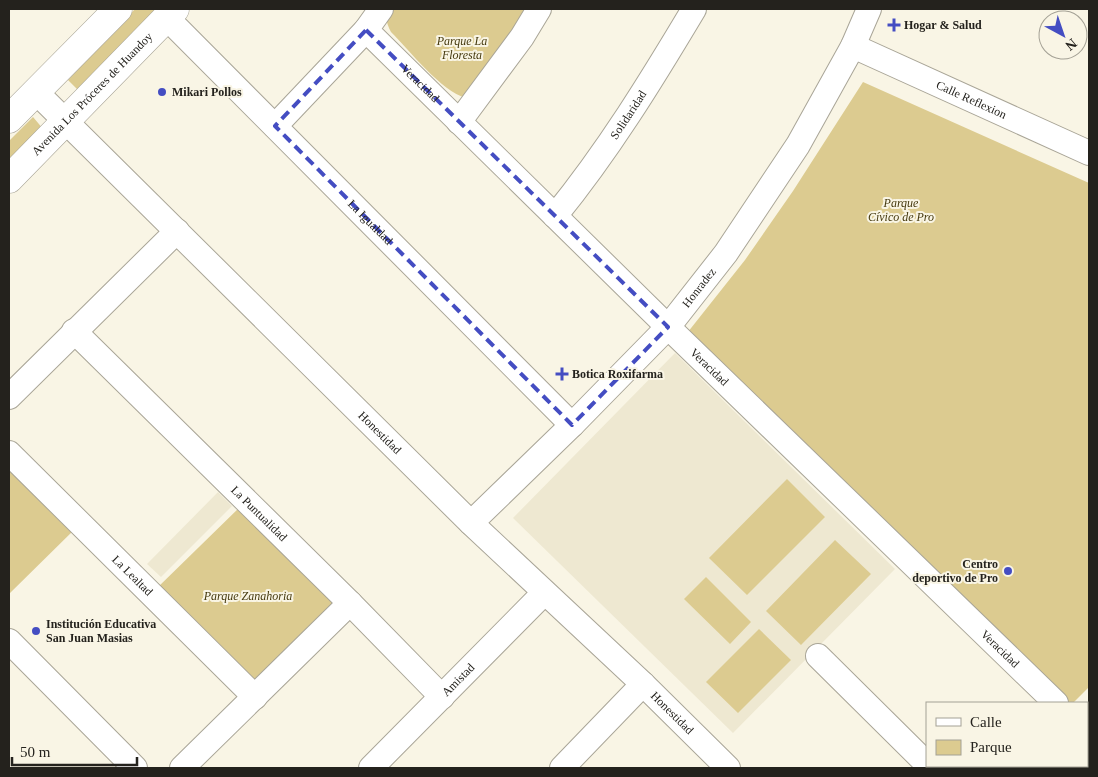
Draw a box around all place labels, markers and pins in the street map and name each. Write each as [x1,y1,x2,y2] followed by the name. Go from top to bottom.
[904,18,982,32] place label: Hogar & Salud
[888,19,900,31] marker: Hogar & Salud
[172,85,242,99] place label: Mikari Pollos
[156,86,168,98] marker: Mikari Pollos
[572,367,663,381] place label: Botica Roxifarma
[556,368,568,380] marker: Botica Roxifarma
[912,557,998,585] place label: Centro deportivo de Pro
[1002,565,1014,577] marker: Centro deportivo de Pro
[46,617,156,645] place label: Institución Educativa San Juan Masias
[30,625,42,637] marker: Institución Educativa San Juan Masias

